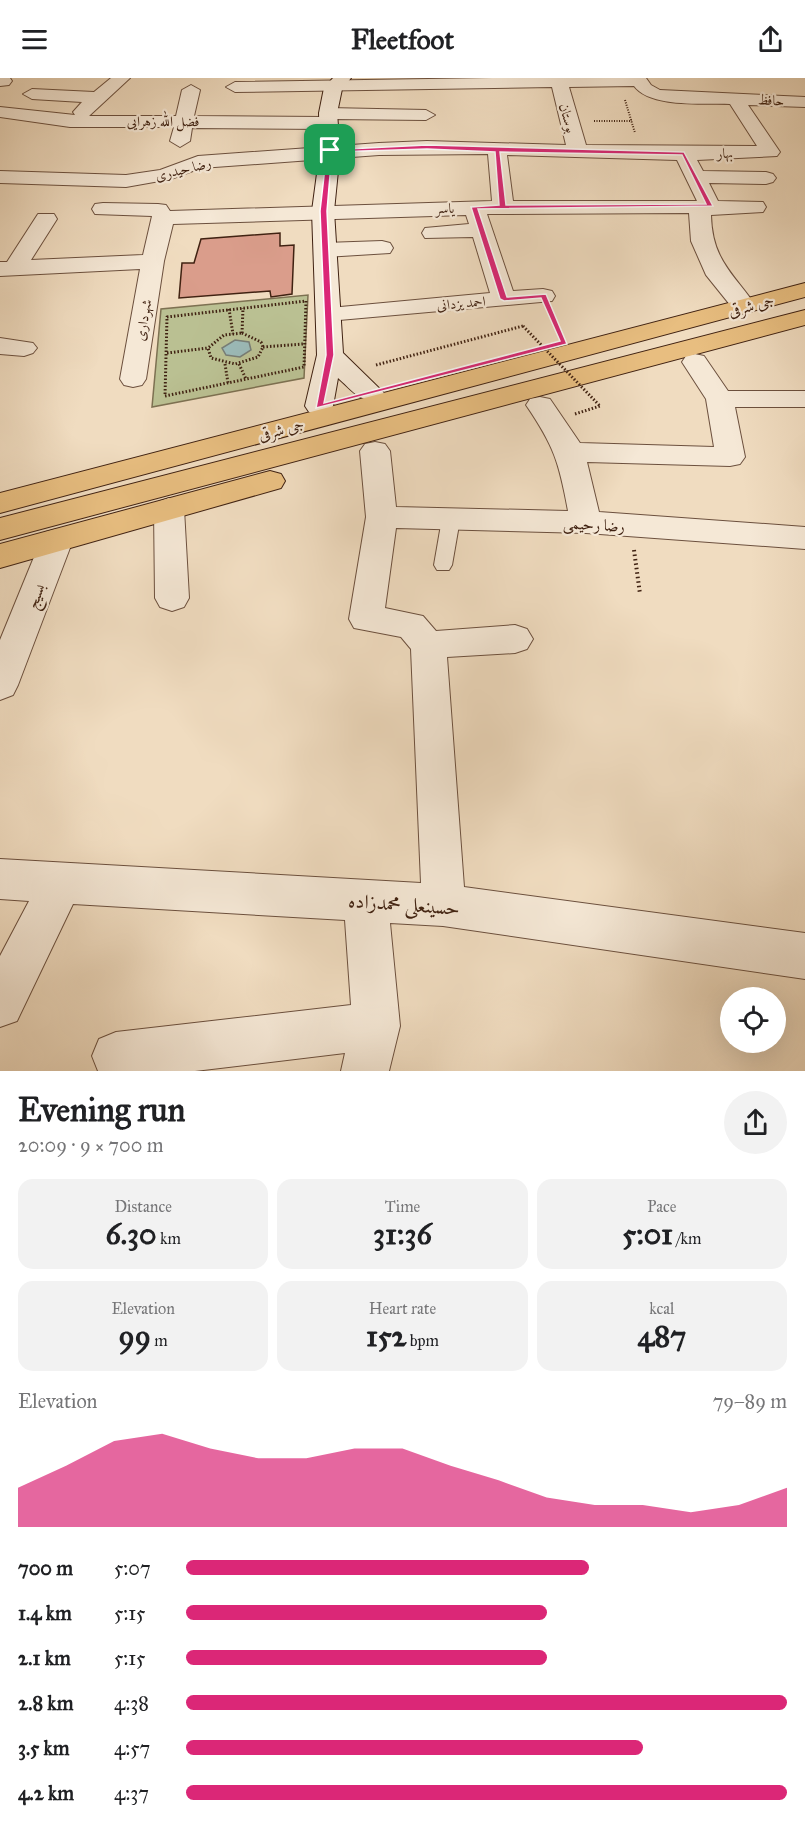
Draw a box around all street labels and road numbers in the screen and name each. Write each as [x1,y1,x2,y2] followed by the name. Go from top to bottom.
[757,91,785,110] street label: حافظ
[555,101,580,135] street label: بوستان
[127,110,199,132] street label: فضل الله زهرایی
[715,145,733,163] street label: بهار
[153,154,213,185] street label: رضا حیدری
[434,200,456,218] street label: یاسر
[726,290,776,322] street label: جی شرقی
[436,293,486,314] street label: احمد یزدانی
[132,298,156,342] street label: شهرداری
[256,414,306,446] street label: جی شرقی
[562,513,626,538] street label: رضا رحیمی
[22,580,54,613] street label: بسیج
[347,888,461,923] street label: حسینعلی محمدزاده

